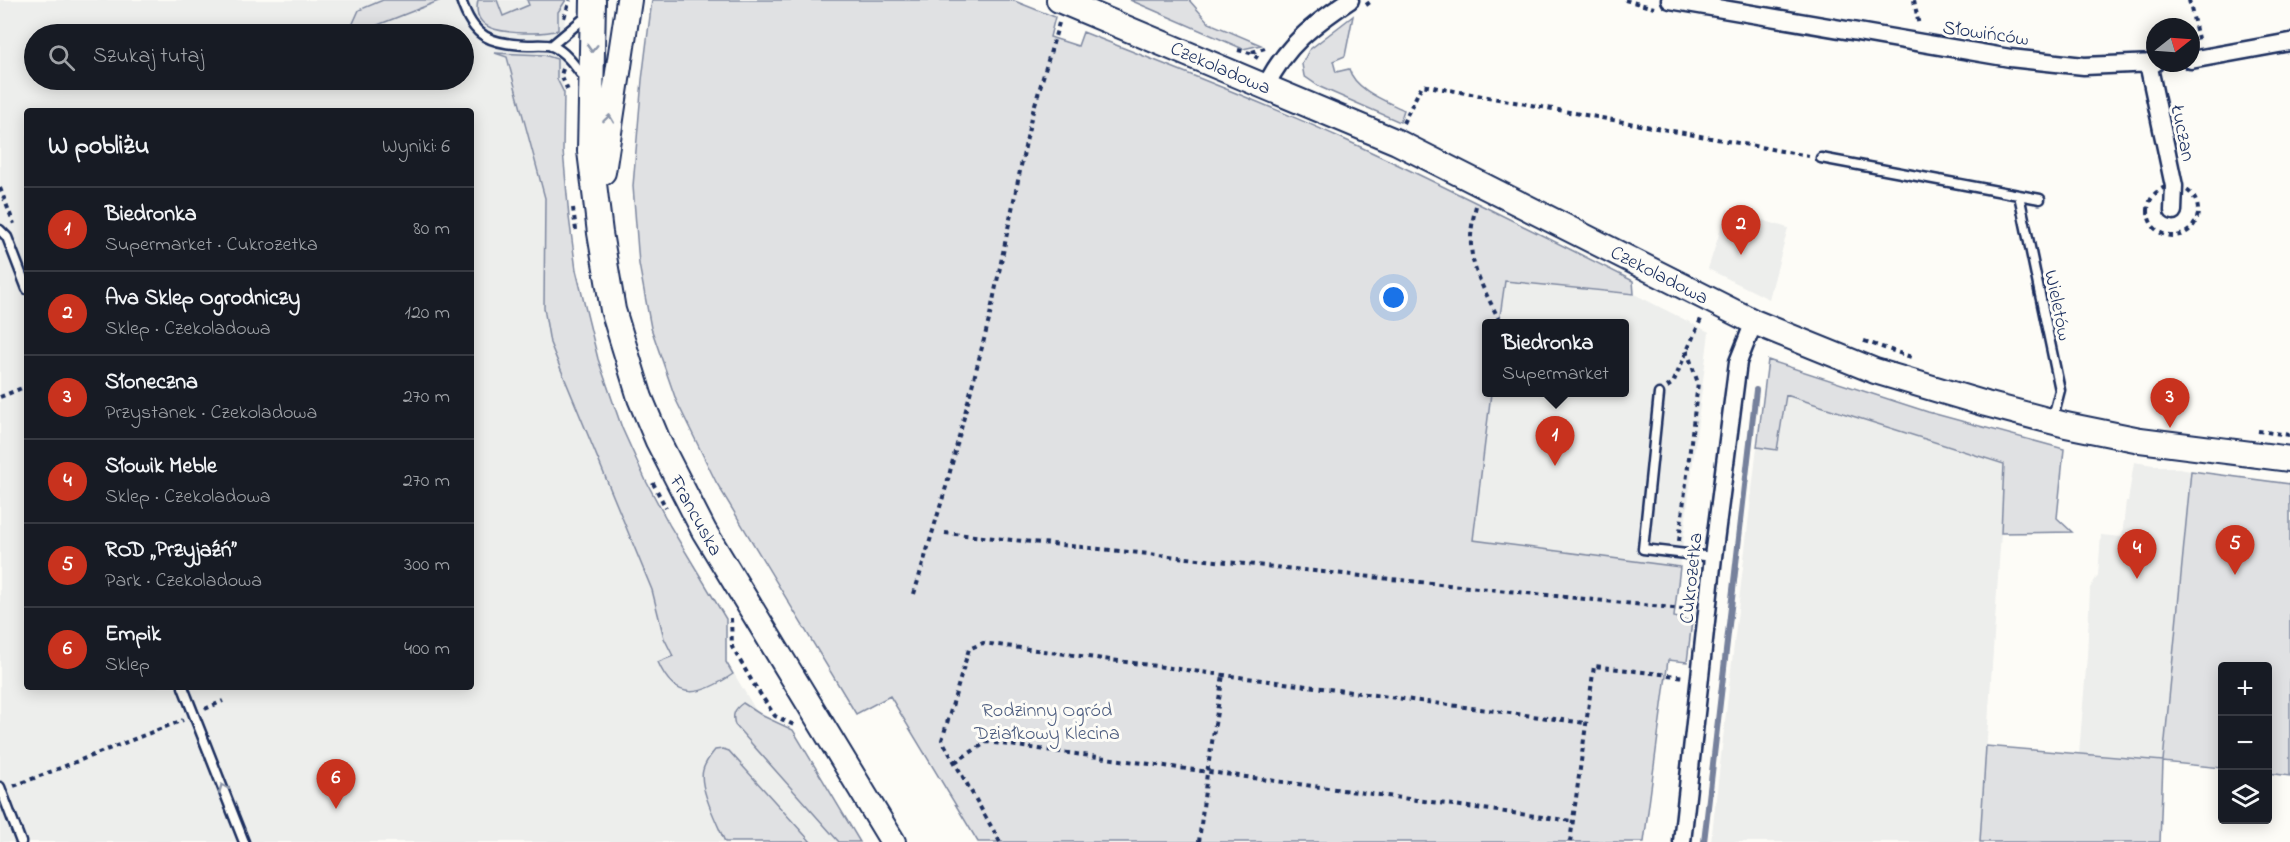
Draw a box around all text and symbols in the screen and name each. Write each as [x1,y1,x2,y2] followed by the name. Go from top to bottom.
[1941,14,2031,55] street label: Słowińców
[2146,18,2200,72] north arrow
[24,24,474,90] search box
[1165,35,1275,103] street label: Czekoladowa
[45,41,78,74] icon: search
[93,41,204,73] text: Szukaj tutaj
[585,44,598,53] one-way arrow
[2161,102,2202,164] street label: Łuczan
[603,115,615,124] one-way arrow
[48,128,149,166] text: W pobliżu
[382,133,450,162] text: Wyniki: 6
[105,199,197,231] text: Biedronka
[1722,206,1760,255] pin: 2
[64,215,71,244] text: 1
[413,215,450,244] text: 80 m
[105,231,318,260] text: Supermarket · Cukrozetka
[1605,239,1713,313] street label: Czekoladowa
[2035,267,2078,344] street label: Wieletów
[105,283,300,315] text: Ava Sklep Ogrodniczy
[1379,283,1408,312] your location
[63,299,72,328] text: 2
[405,299,450,328] text: 120 m
[105,315,271,344] text: Sklep · Czekoladowa
[1482,319,1629,397] popup
[1502,328,1593,360] text: Biedronka
[1502,360,1609,389] text: Supermarket
[105,367,198,399] text: Słoneczna
[2150,378,2190,428] pin: 3
[63,383,72,412] text: 3
[403,383,450,412] text: 270 m
[105,399,317,428] text: Przystanek · Czekoladowa
[1536,416,1574,466] pin: 1
[105,451,217,483] text: Słowik Meble
[63,467,72,496] text: 4
[403,467,450,496] text: 270 m
[660,470,729,562] street label: Francuska
[105,483,271,512] text: Sklep · Czekoladowa
[2216,526,2254,575] pin: 5
[2118,530,2156,579] pin: 4
[1673,531,1712,625] street label: Cukrozetka
[105,535,237,567] text: ROD „Przyjaźń”
[62,551,73,580] text: 5
[404,551,450,580] text: 300 m
[105,567,262,596] text: Park · Czekoladowa
[105,619,161,651] text: Empik
[63,635,72,664] text: 6
[404,635,450,664] text: 400 m
[105,651,150,680] text: Sklep
[2218,662,2272,824] map controls
[2218,662,2272,716] button: +
[973,697,1120,749] park label: Rodzinny Ogród Działkowy Klecina
[2218,716,2272,770] button: −
[316,760,356,809] pin: 6
[2218,770,2272,824] button: layers
[217,783,230,793] one-way arrow

